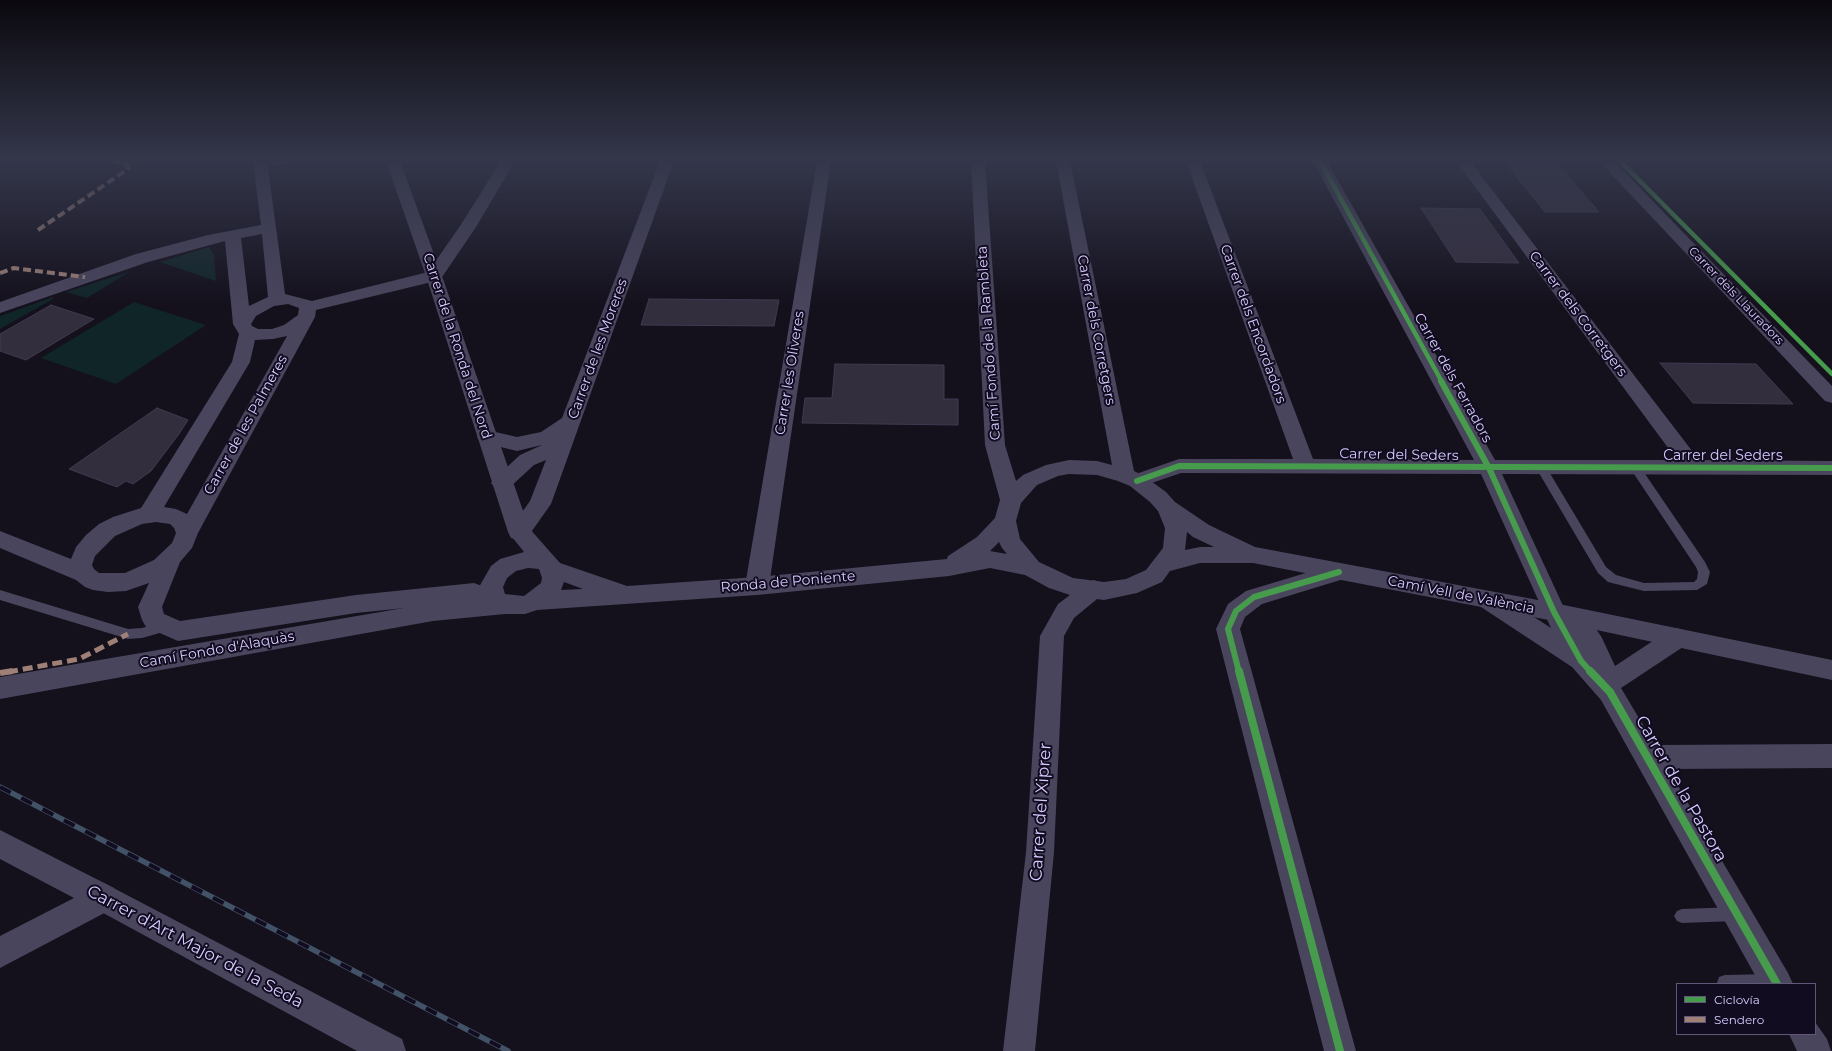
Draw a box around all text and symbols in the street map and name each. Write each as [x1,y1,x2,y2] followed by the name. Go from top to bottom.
[1216,242,1290,406] street label: Carrer dels Encordadors
[1685,244,1787,348] street label: Carrer dels Llauradors
[974,245,1004,441] street label: Camí Fondo de la Rambleta
[1525,248,1631,380] street label: Carrer dels Corretgers
[419,251,495,441] street label: Carrer de la Ronda del Nord
[1073,253,1119,407] street label: Carrer dels Corretgers
[565,277,631,421] street label: Carrer de les Moreres
[772,310,808,436] street label: Carrer les Oliveres
[1410,310,1496,446] street label: Carrer dels Ferradors
[201,352,291,498] street label: Carrer de les Palmeres
[1339,446,1459,464] street label: Carrer del Seders
[1663,448,1783,464] street label: Carrer del Seders
[720,568,856,596] street label: Ronda de Poniente
[1386,573,1536,617] street label: Camí Vell de València
[138,628,296,672] street label: Camí Fondo d'Alaquàs
[1631,712,1731,866] street label: Carrer de la Pastora
[1026,742,1056,882] street label: Carrer del Xiprer
[83,881,307,1013] street label: Carrer d'Art Major de la Seda
[1676,983,1816,1035] legend
[1714,992,1760,1007] text: Ciclovía
[1714,1012,1764,1027] text: Sendero

